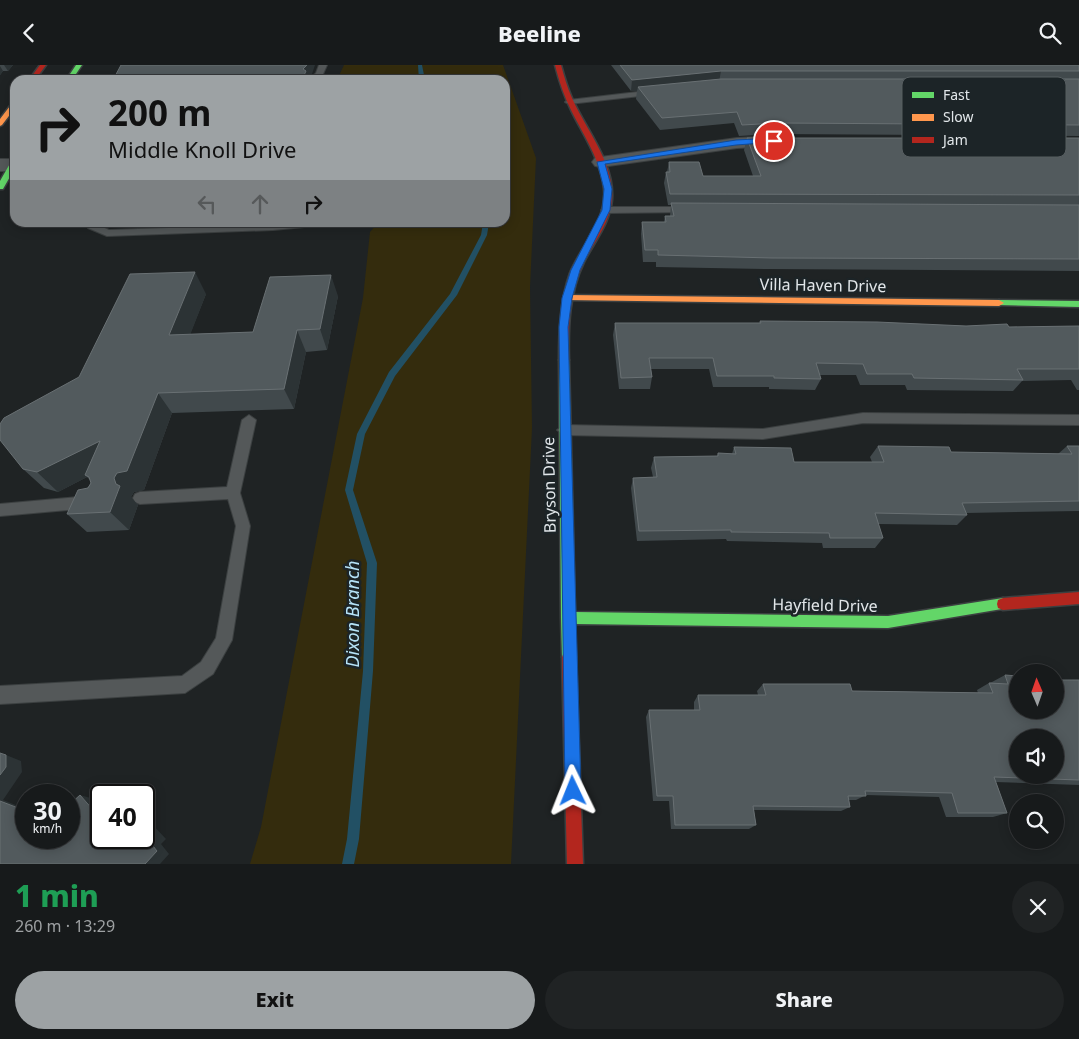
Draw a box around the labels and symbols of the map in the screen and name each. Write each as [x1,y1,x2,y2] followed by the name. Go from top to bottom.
[902,77,1066,157] legend
[943,85,970,104] text: Fast
[943,107,974,126] text: Slow
[753,120,795,162] pin
[941,130,968,149] text: Jam
[759,273,887,297] street label: Villa Haven Drive
[537,437,561,533] street label: Bryson Drive
[340,560,364,668] water label: Dixon Branch
[772,593,878,617] street label: Hayfield Drive
[1009,664,1064,719] north arrow
[546,764,598,816] position arrow
[90,784,155,849] speed limit sign: 40

